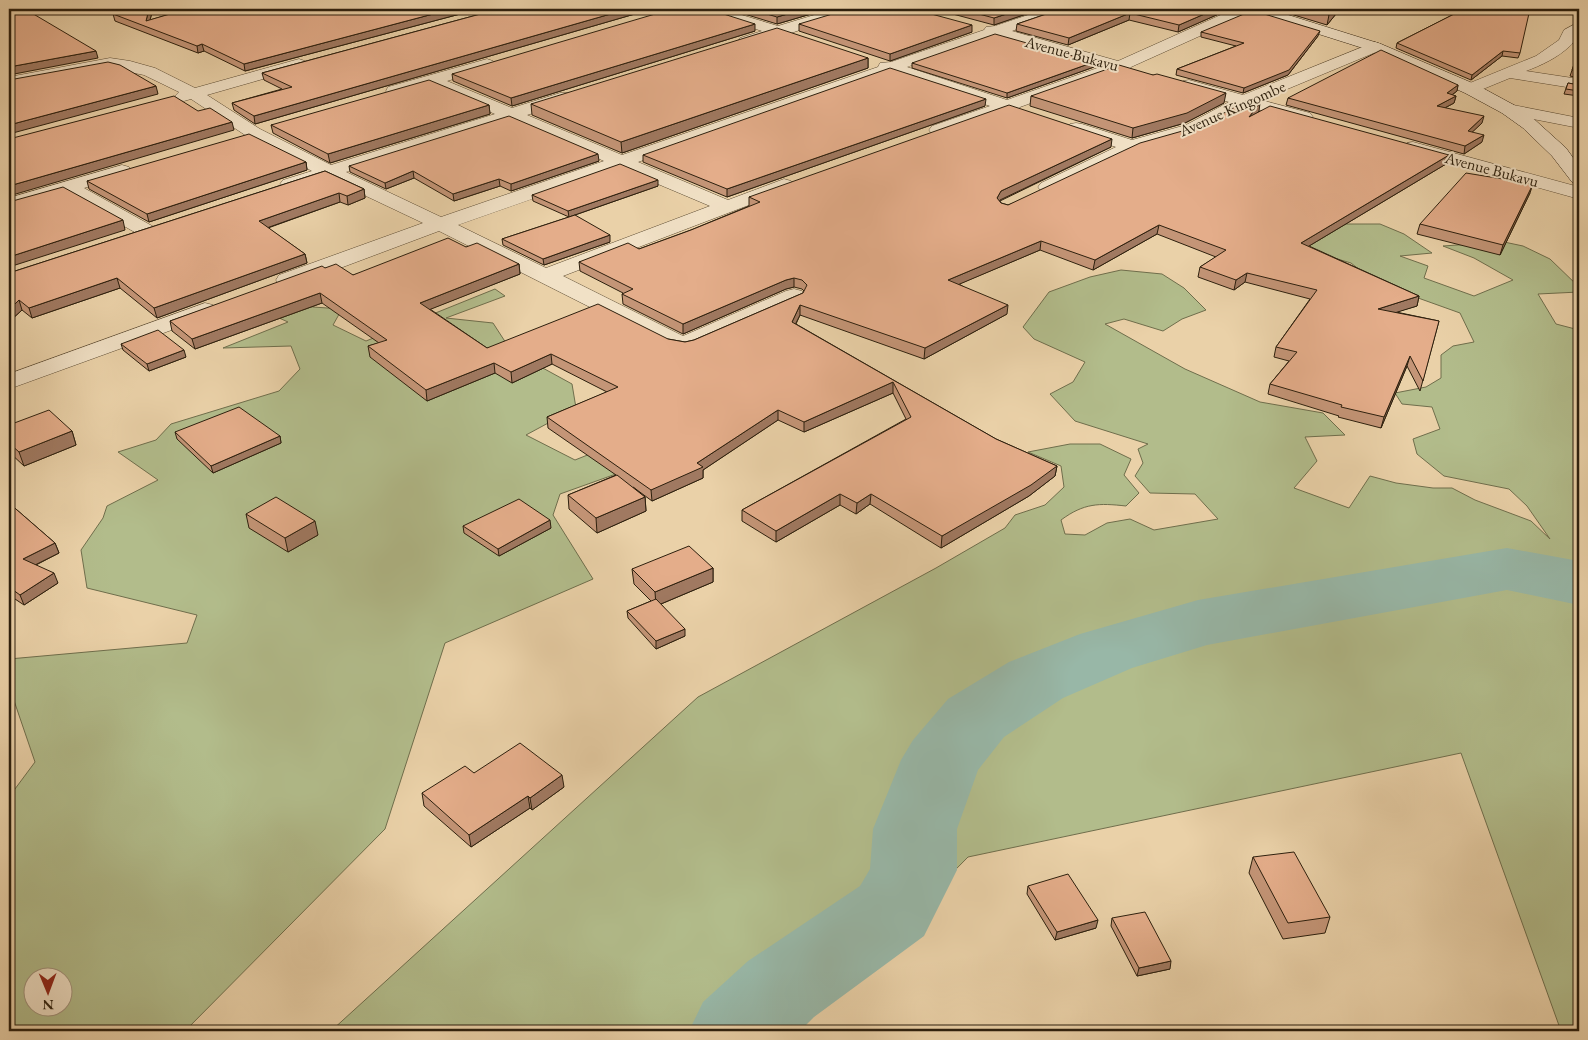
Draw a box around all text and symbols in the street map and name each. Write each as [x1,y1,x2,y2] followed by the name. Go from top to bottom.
[1022,31,1121,76] street label: Avenue Bukavu
[1175,76,1289,142] street label: Avenue Kingombe
[1442,147,1541,192] street label: Avenue Bukavu
[22,968,72,1018] north arrow
[42,996,54,1014] text: N

